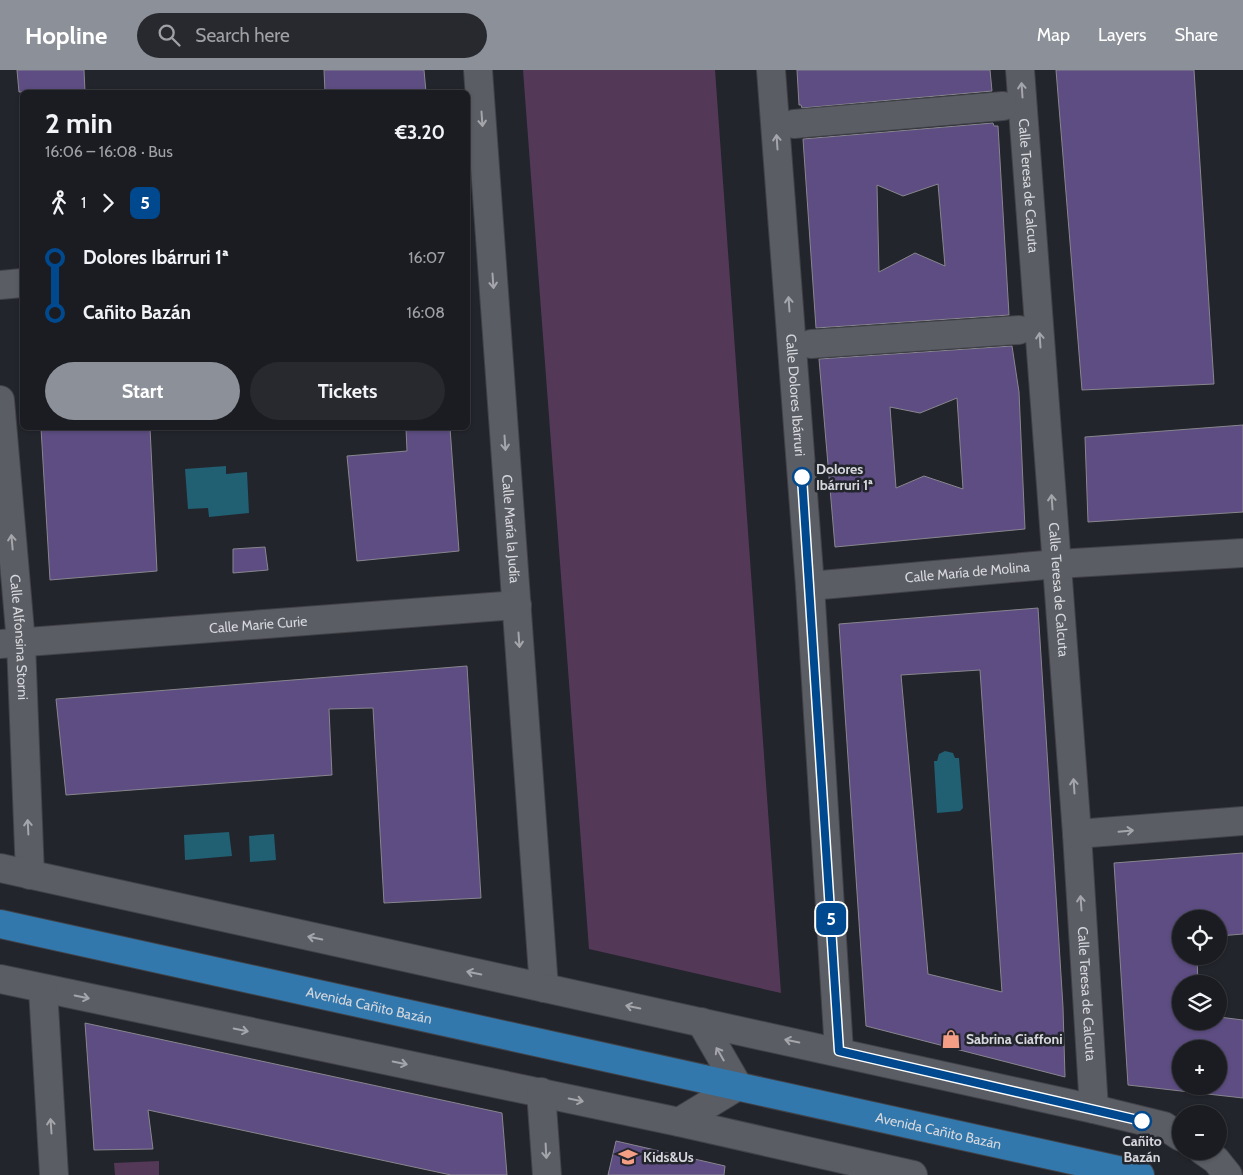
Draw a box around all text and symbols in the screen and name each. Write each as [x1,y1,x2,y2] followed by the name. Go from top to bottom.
[137,13,487,58] search box
[25,21,107,50] text: Hopline
[155,21,183,49] icon: search
[195,24,290,47] text: Search here
[1037,24,1070,46] text: Map
[1098,24,1147,46] text: Layers
[1175,24,1218,46] text: Share
[1017,83,1026,99] one-way arrow
[45,106,113,140] text: 2 min
[477,110,486,126] one-way arrow
[1015,118,1043,254] street label: Calle Teresa de Calcuta
[395,121,445,144] text: €3.20
[772,134,781,150] one-way arrow
[45,142,173,161] text: 16:06 – 16:08 · Bus
[45,189,73,217] icon: walk
[94,189,122,217] icon: forward
[140,192,150,214] text: 5
[81,193,86,212] text: 1
[83,246,229,269] text: Dolores Ibárruri 1ª
[408,248,445,267] text: 16:07
[489,272,498,288] one-way arrow
[784,296,793,312] one-way arrow
[83,301,191,324] text: Cañito Bazán
[407,303,445,322] text: 16:08
[1036,332,1045,348] one-way arrow
[782,333,809,457] street label: Calle Dolores Ibárruri
[45,362,240,420] button: Start
[250,362,445,420] button: Tickets
[500,435,510,451] one-way arrow
[816,460,873,494] place label: Dolores Ibárruri 1ª
[792,467,812,487] marker: Dolores Ibárruri 1ª
[498,474,524,584] street label: Calle María la Judía
[1048,494,1057,510] one-way arrow
[1045,522,1073,658] street label: Calle Teresa de Calcuta
[7,534,17,550] one-way arrow
[904,557,1031,587] street label: Calle María de Molina
[6,573,32,701] street label: Calle Alfonsina Storni
[209,612,308,637] street label: Calle Marie Curie
[514,632,524,648] one-way arrow
[1069,778,1078,794] one-way arrow
[23,819,33,835] one-way arrow
[1117,826,1133,835] one-way arrow
[1077,895,1086,911] one-way arrow
[815,903,847,935] line badge: 5
[826,908,836,930] text: 5
[1172,910,1227,1160] map controls
[1172,910,1227,965] button: locate
[1074,926,1100,1062] street label: Calle Teresa de Calcuta
[308,933,324,942] one-way arrow
[466,968,482,977] one-way arrow
[1172,975,1227,1030] button: layers
[304,983,434,1028] street label: Avenida Cañito Bazán
[73,993,89,1002] one-way arrow
[625,1002,641,1012] one-way arrow
[233,1026,249,1035] one-way arrow
[940,1028,962,1050] shop icon: Sabrina Ciaffoni
[966,1030,1063,1048] place label: Sabrina Ciaffoni
[784,1036,800,1045] one-way arrow
[1172,1040,1227,1095] button: +
[714,1047,724,1062] one-way arrow
[392,1059,408,1068] one-way arrow
[568,1096,584,1105] one-way arrow
[1172,1105,1227,1160] button: −
[874,1108,1003,1153] street label: Avenida Cañito Bazán
[1132,1111,1152,1131] marker: Cañito Bazán
[47,1119,56,1135] one-way arrow
[1122,1132,1162,1166] place label: Cañito Bazán
[542,1143,551,1159] one-way arrow
[617,1146,639,1168] school or university icon: Kids&Us
[643,1148,694,1166] place label: Kids&Us

